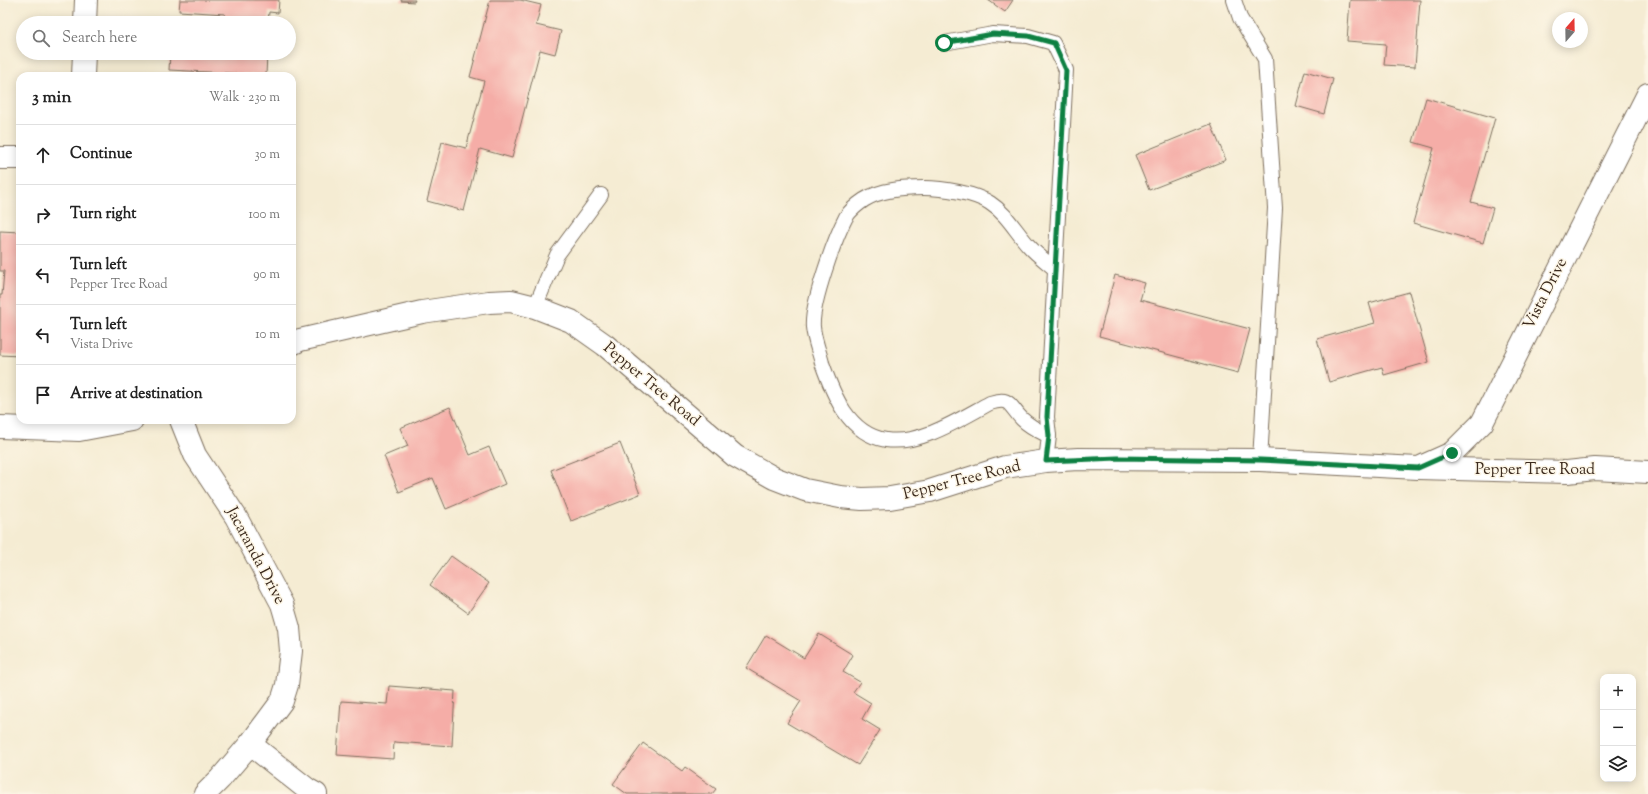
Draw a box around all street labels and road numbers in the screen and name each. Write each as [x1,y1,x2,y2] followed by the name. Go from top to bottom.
[1518,254,1574,334] street label: Vista Drive
[598,338,704,432] street label: Pepper Tree Road
[901,455,1023,507] street label: Pepper Tree Road
[1475,459,1595,482] street label: Pepper Tree Road
[219,502,290,609] street label: Jacaranda Drive

